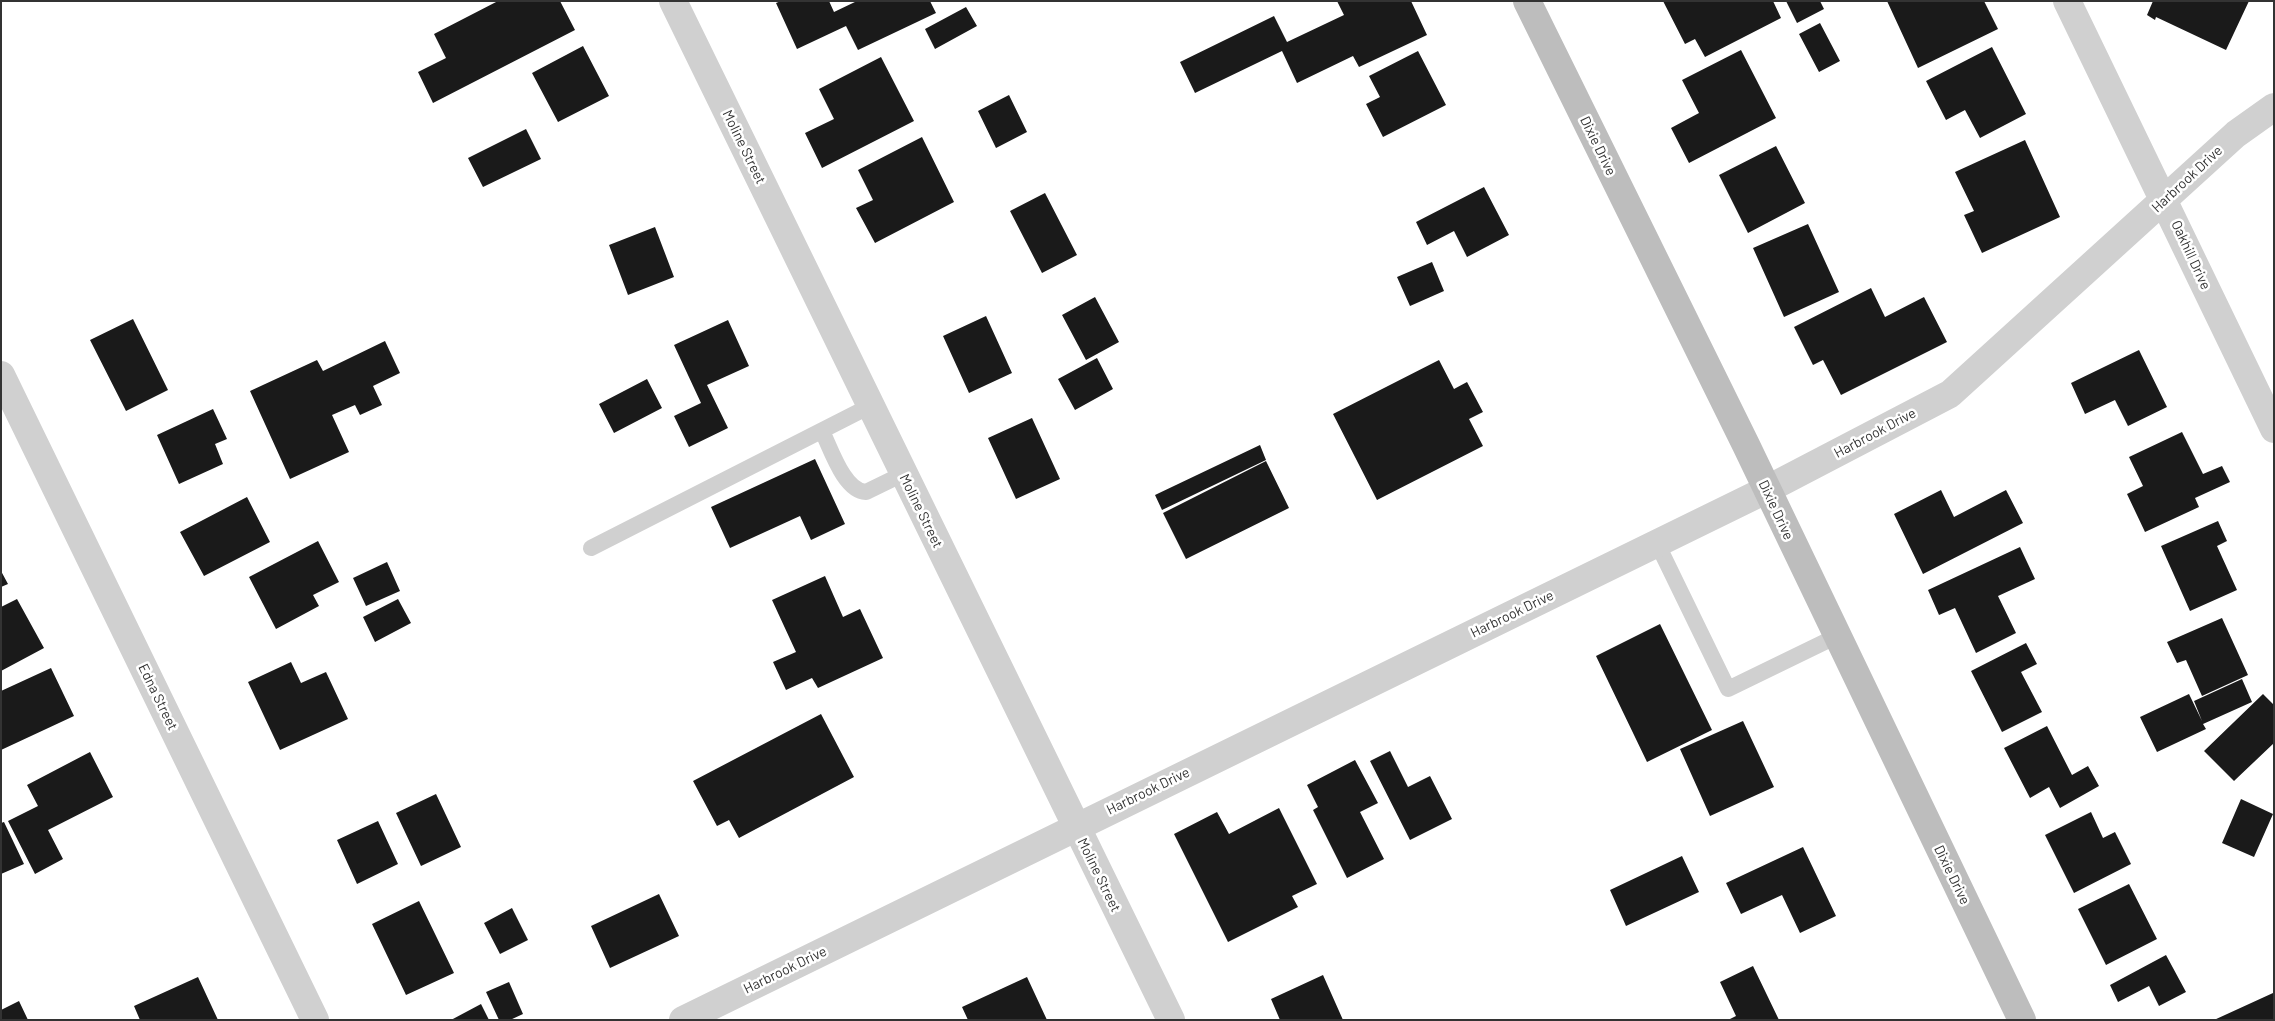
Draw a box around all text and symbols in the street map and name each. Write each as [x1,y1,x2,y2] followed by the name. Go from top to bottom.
[719,107,769,187] street label: Moline Street
[1576,114,1620,178] street label: Dixie Drive
[2148,142,2226,216] street label: Harbrook Drive
[2168,218,2214,292] street label: Oakhill Drive
[1831,404,1919,462] street label: Harbrook Drive
[896,471,946,551] street label: Moline Street
[1755,477,1797,543] street label: Dixie Drive
[1468,587,1556,641] street label: Harbrook Drive
[135,661,181,733] street label: Edna Street
[1104,764,1192,818] street label: Harbrook Drive
[1074,835,1124,915] street label: Moline Street
[1930,843,1974,907] street label: Dixie Drive
[741,943,829,997] street label: Harbrook Drive

